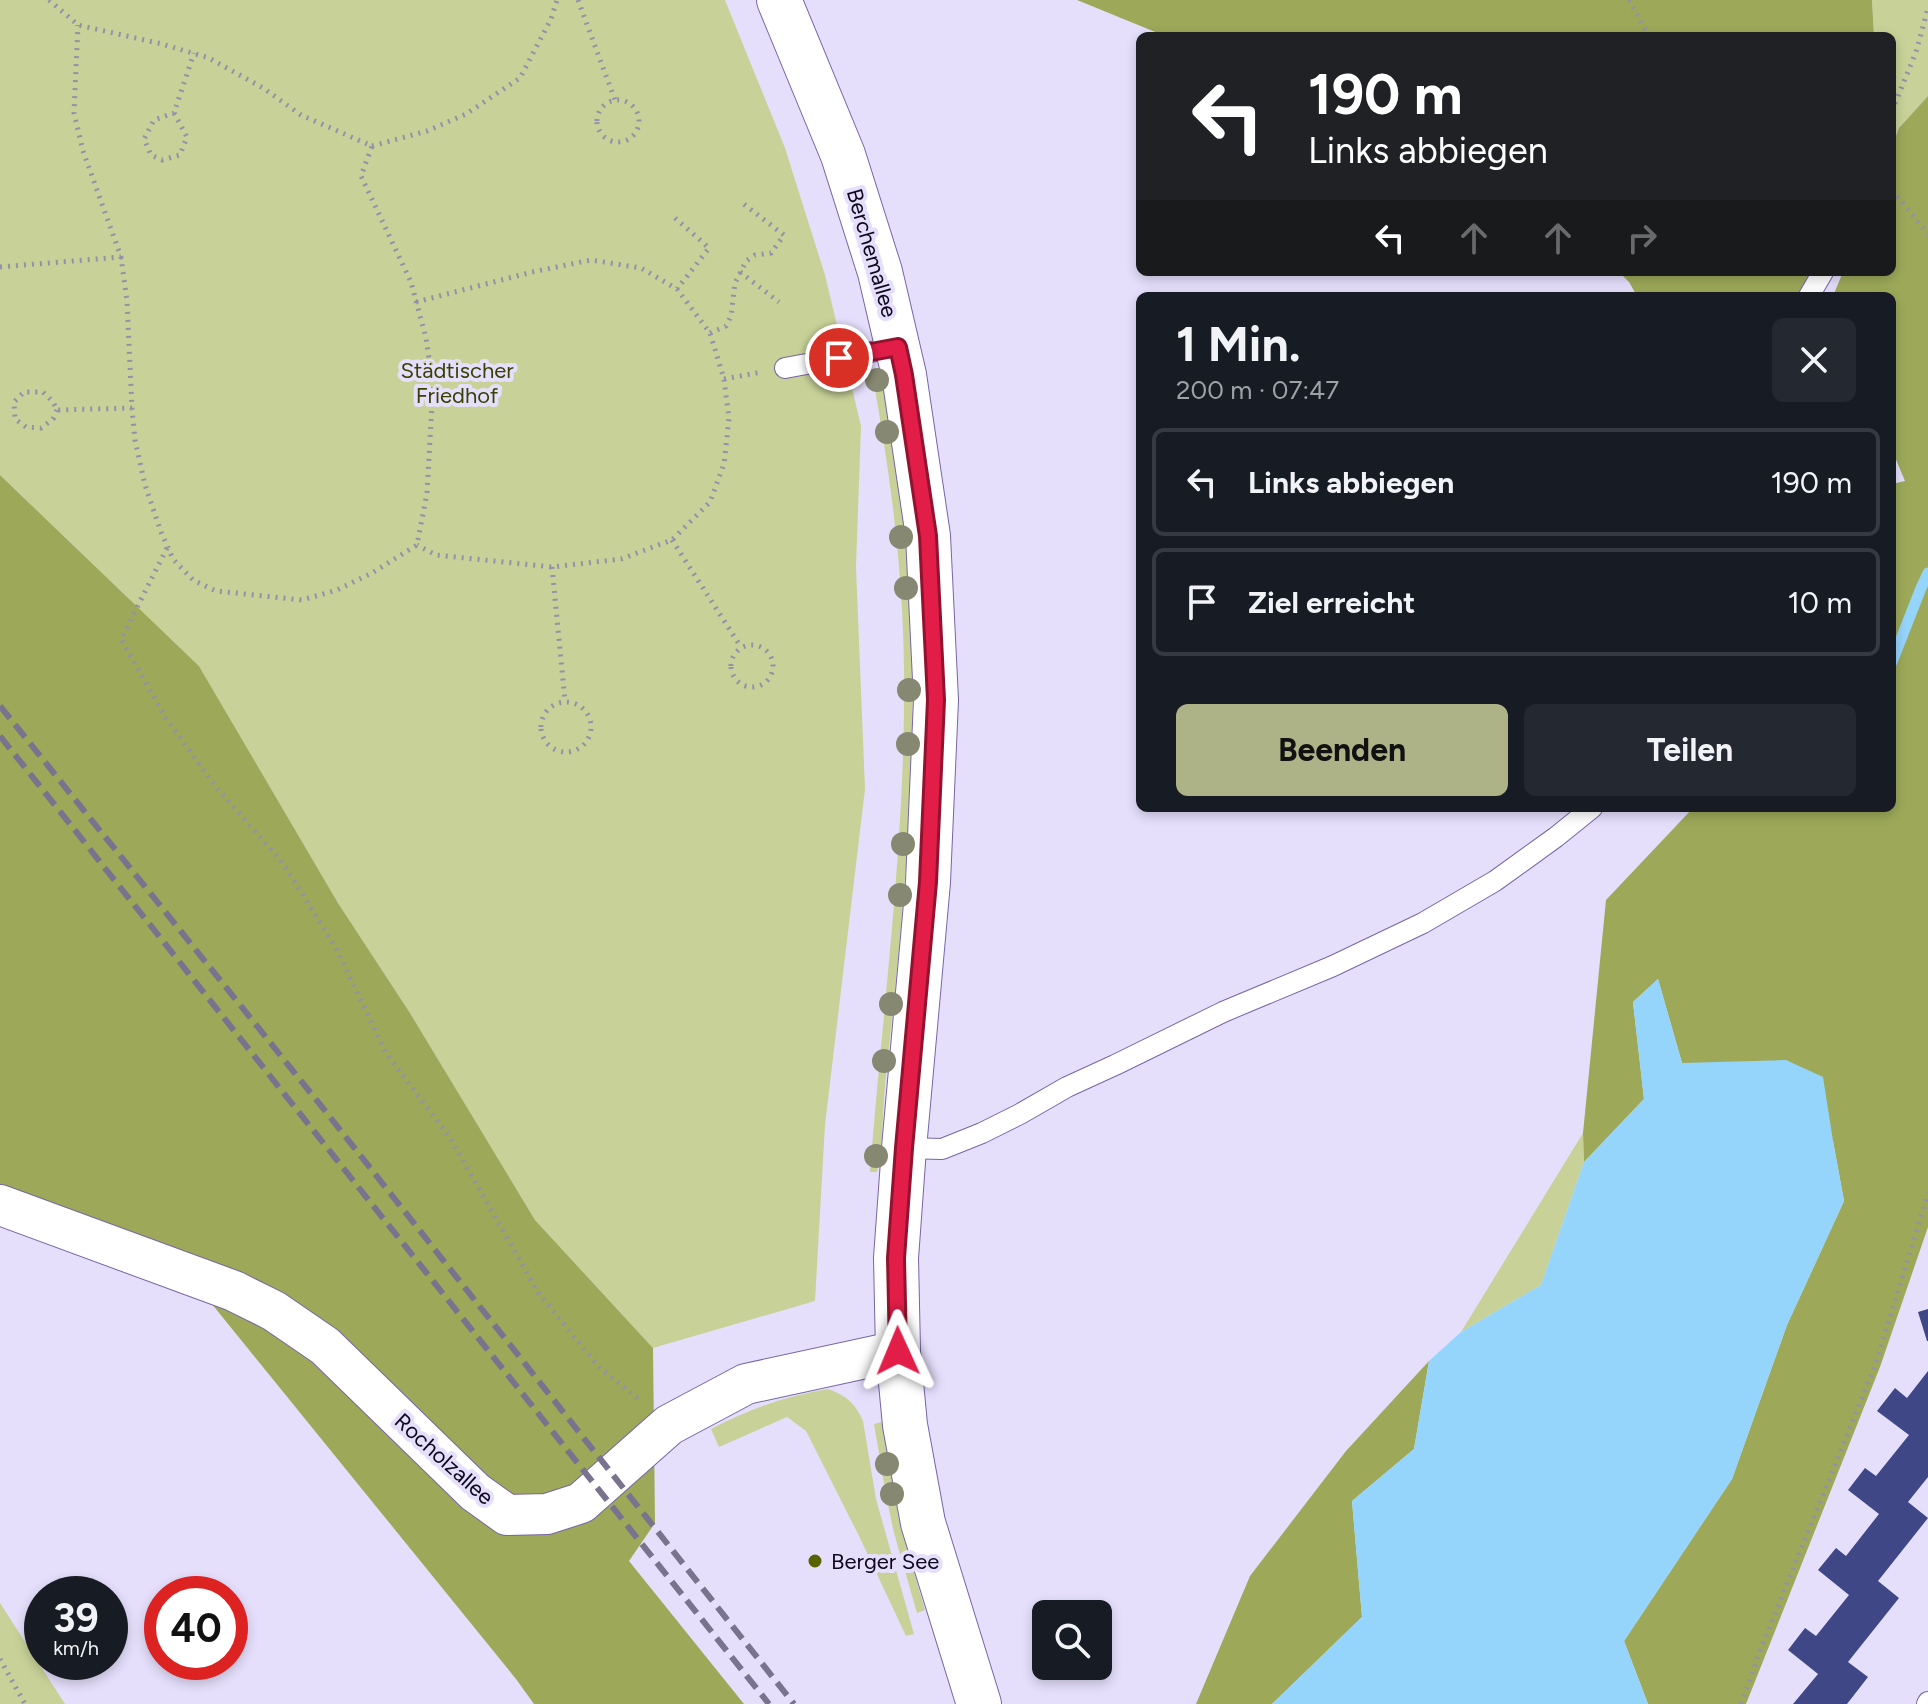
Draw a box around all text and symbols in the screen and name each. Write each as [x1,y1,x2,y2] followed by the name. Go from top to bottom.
[1308,61,1463,128] text: 190 m
[1176,64,1280,168] icon: left
[1308,129,1548,172] text: Links abbiegen
[841,185,903,321] street label: Berchemallee
[1368,216,1412,260] icon: left
[1452,216,1496,260] icon: ahead
[1536,216,1580,260] icon: ahead
[1620,216,1664,260] icon: right
[1176,315,1301,373] text: 1 Min.
[1772,318,1856,402] button: close
[805,324,873,392] pin
[817,336,861,380] icon: arrive
[400,357,514,409] park label: Städtischer Friedhof
[1176,374,1339,406] text: 200 m · 07:47
[1180,460,1224,504] icon: left
[1248,464,1454,501] text: Links abbiegen
[1770,464,1852,501] text: 190 m
[1180,580,1224,624] icon: arrive
[1248,584,1415,621] text: Ziel erreicht
[1787,584,1852,621] text: 10 m
[1176,704,1508,796] button: Beenden
[1524,704,1856,796] button: Teilen
[856,1309,940,1393] position arrow
[389,1407,499,1511] street label: Rocholzallee
[831,1548,939,1575] place label: Berger See
[806,1552,824,1570] marker: Berger See
[144,1576,248,1680] speed limit sign: 40
[53,1594,99,1642] text: 39
[1032,1600,1112,1680] map controls
[1032,1600,1112,1680] button: search
[53,1636,99,1660] text: km/h

